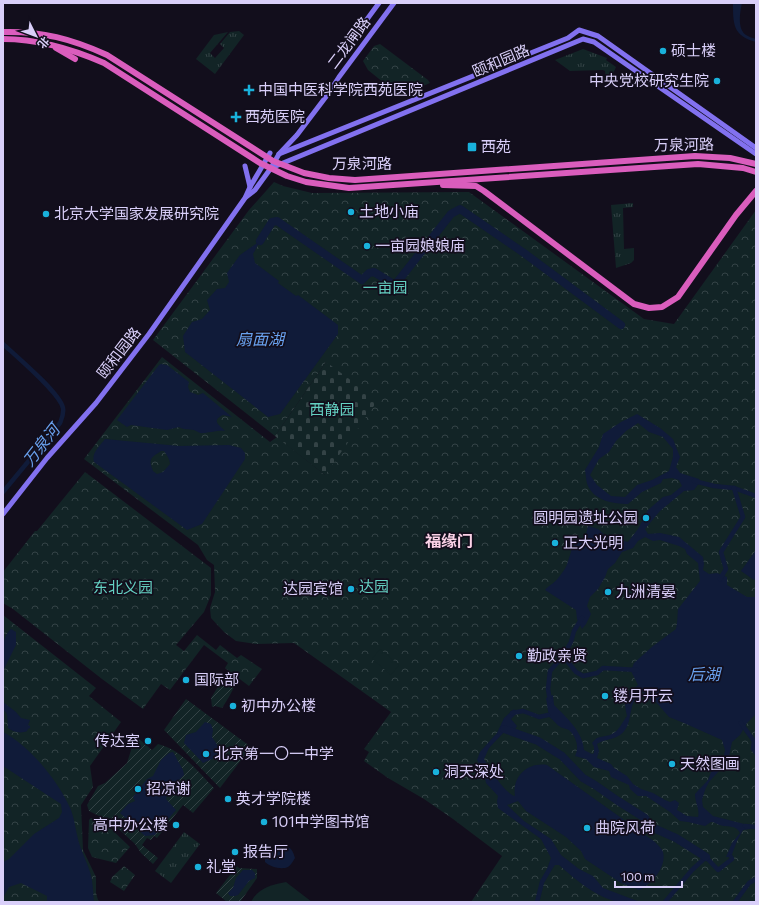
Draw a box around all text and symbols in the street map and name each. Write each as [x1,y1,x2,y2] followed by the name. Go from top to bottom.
[323,13,373,72] street label: 二龙闸路
[16,16,56,56] north arrow
[35,35,52,51] text: 北
[469,40,532,80] street label: 颐和园路
[671,41,716,59] place label: 硕士楼
[658,46,668,56] marker: 硕士楼
[589,71,709,89] place label: 中央党校研究生院
[712,76,722,86] marker: 中央党校研究生院
[258,80,423,98] place label: 中国中医科学院西苑医院
[243,84,255,96] marker: 中国中医科学院西苑医院
[245,107,305,125] place label: 西苑医院
[230,111,242,123] marker: 西苑医院
[654,134,714,154] street label: 万泉河路
[481,137,511,155] place label: 西苑
[466,141,478,153] marker: 西苑
[332,154,392,172] street label: 万泉河路
[359,202,419,220] place label: 土地小庙
[54,204,219,222] place label: 北京大学国家发展研究院
[346,207,356,217] marker: 土地小庙
[41,209,51,219] marker: 北京大学国家发展研究院
[375,236,465,254] place label: 一亩园娘娘庙
[362,241,372,251] marker: 一亩园娘娘庙
[362,278,408,296] park label: 一亩园
[93,323,144,382] street label: 颐和园路
[236,329,287,348] water label: 扇面湖
[309,400,355,418] park label: 西静园
[18,418,65,469] water label: 万泉河
[533,508,638,526] place label: 圆明园遗址公园
[641,513,651,523] marker: 圆明园遗址公园
[425,531,473,550] district label: 福缘门
[563,533,623,551] place label: 正大光明
[550,538,560,548] marker: 正大光明
[359,577,389,595] park label: 达园
[93,578,153,596] park label: 东北义园
[283,579,343,597] place label: 达园宾馆
[616,582,676,600] place label: 九洲清晏
[346,584,356,594] marker: 达园宾馆
[603,587,613,597] marker: 九洲清晏
[527,646,587,664] place label: 勤政亲贤
[514,651,524,661] marker: 勤政亲贤
[688,664,723,683] water label: 后湖
[194,670,239,688] place label: 国际部
[181,675,191,685] marker: 国际部
[613,686,673,704] place label: 镂月开云
[600,691,610,701] marker: 镂月开云
[241,696,316,714] place label: 初中办公楼
[228,701,238,711] marker: 初中办公楼
[95,731,140,749] place label: 传达室
[143,736,153,746] marker: 传达室
[214,744,334,762] place label: 北京第一〇一中学
[201,749,211,759] marker: 北京第一〇一中学
[680,754,740,772] place label: 天然图画
[667,759,677,769] marker: 天然图画
[444,762,504,780] place label: 洞天深处
[431,767,441,777] marker: 洞天深处
[146,779,191,797] place label: 招凉谢
[133,784,143,794] marker: 招凉谢
[236,789,311,807] place label: 英才学院楼
[223,794,233,804] marker: 英才学院楼
[272,812,370,830] place label: 101中学图书馆
[93,815,168,833] place label: 高中办公楼
[259,817,269,827] marker: 101中学图书馆
[595,818,655,836] place label: 曲院风荷
[171,820,181,830] marker: 高中办公楼
[582,823,592,833] marker: 曲院风荷
[243,842,288,860] place label: 报告厅
[230,847,240,857] marker: 报告厅
[206,857,236,875] place label: 礼堂
[193,862,203,872] marker: 礼堂
[615,863,682,889] scale bar
[621,869,655,883] text: 100 m

